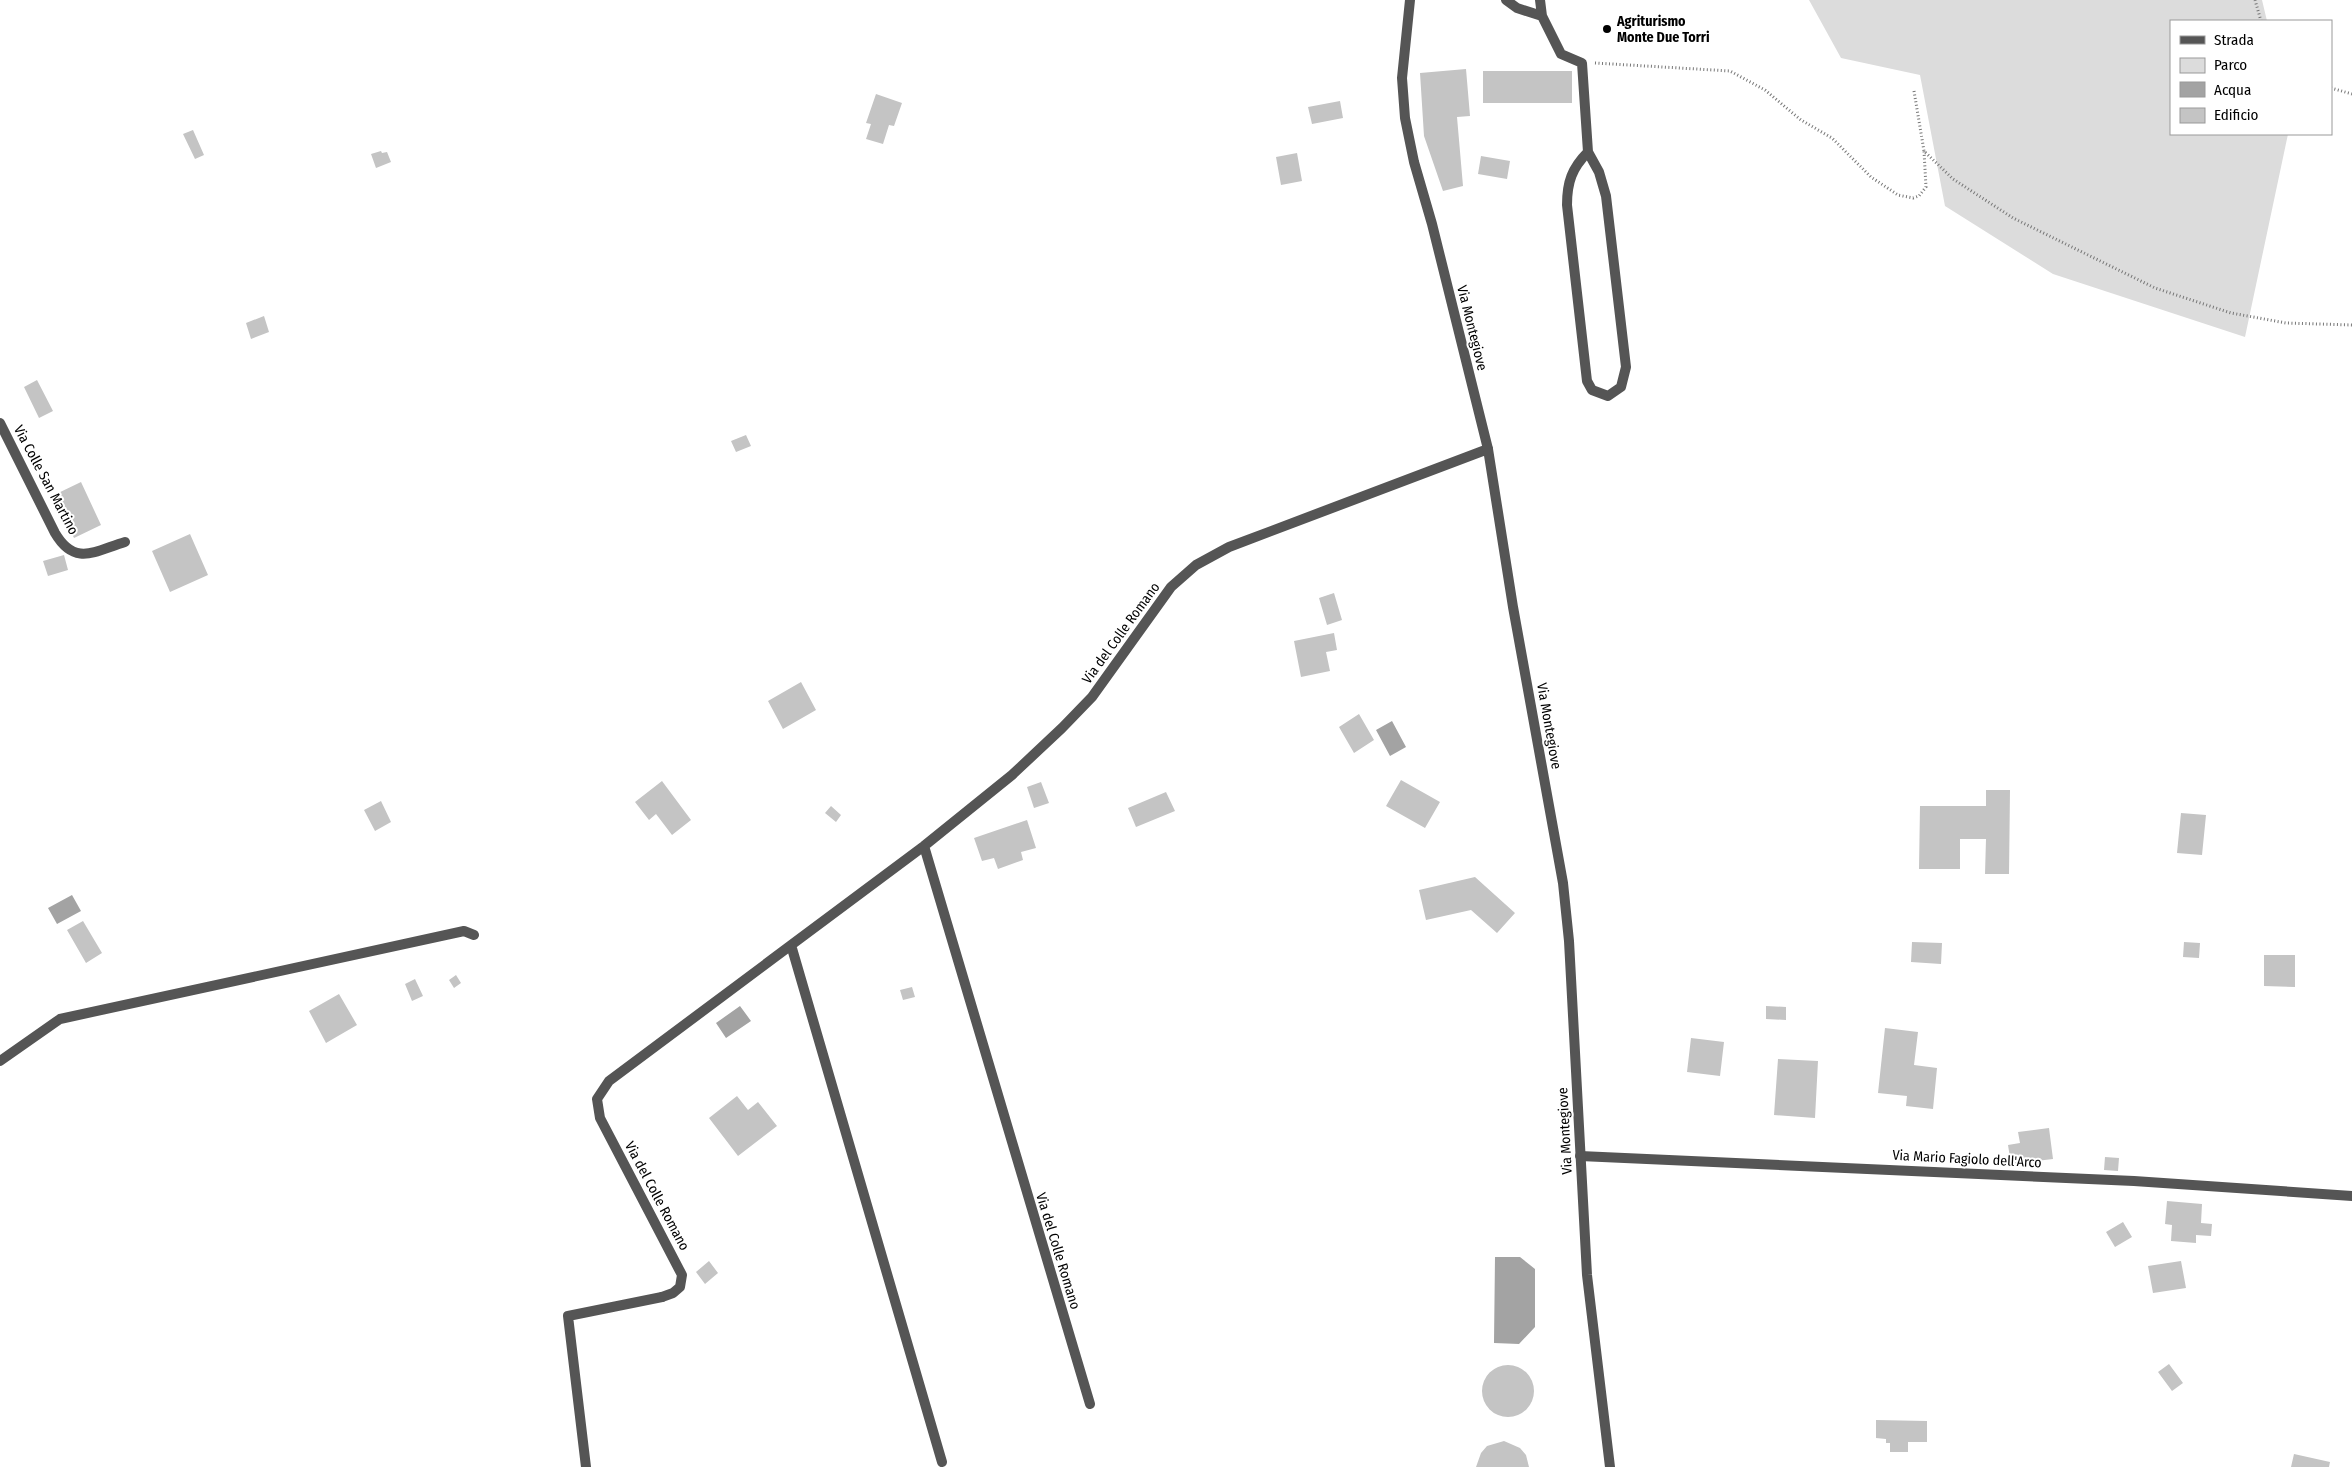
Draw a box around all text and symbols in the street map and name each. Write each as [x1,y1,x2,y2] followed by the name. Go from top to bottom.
[1616,13,1710,46] place label: Agriturismo Monte Due Torri
[2170,20,2332,135] legend
[1601,23,1613,35] marker: Agriturismo Monte Due Torri
[2214,31,2254,49] text: Strada
[2214,56,2247,74] text: Parco
[2214,81,2251,99] text: Acqua
[2214,106,2259,124] text: Edificio
[1453,284,1491,372] street label: Via Montegiove
[10,422,82,538] street label: Via Colle San Martino
[1079,579,1163,687] street label: Via del Colle Romano
[1533,682,1565,771] street label: Via Montegiove
[1554,1087,1576,1175] street label: Via Montegiove
[621,1139,693,1253] street label: Via del Colle Romano
[1892,1147,2042,1171] street label: Via Mario Fagiolo dell'Arco
[1032,1191,1084,1311] street label: Via del Colle Romano

